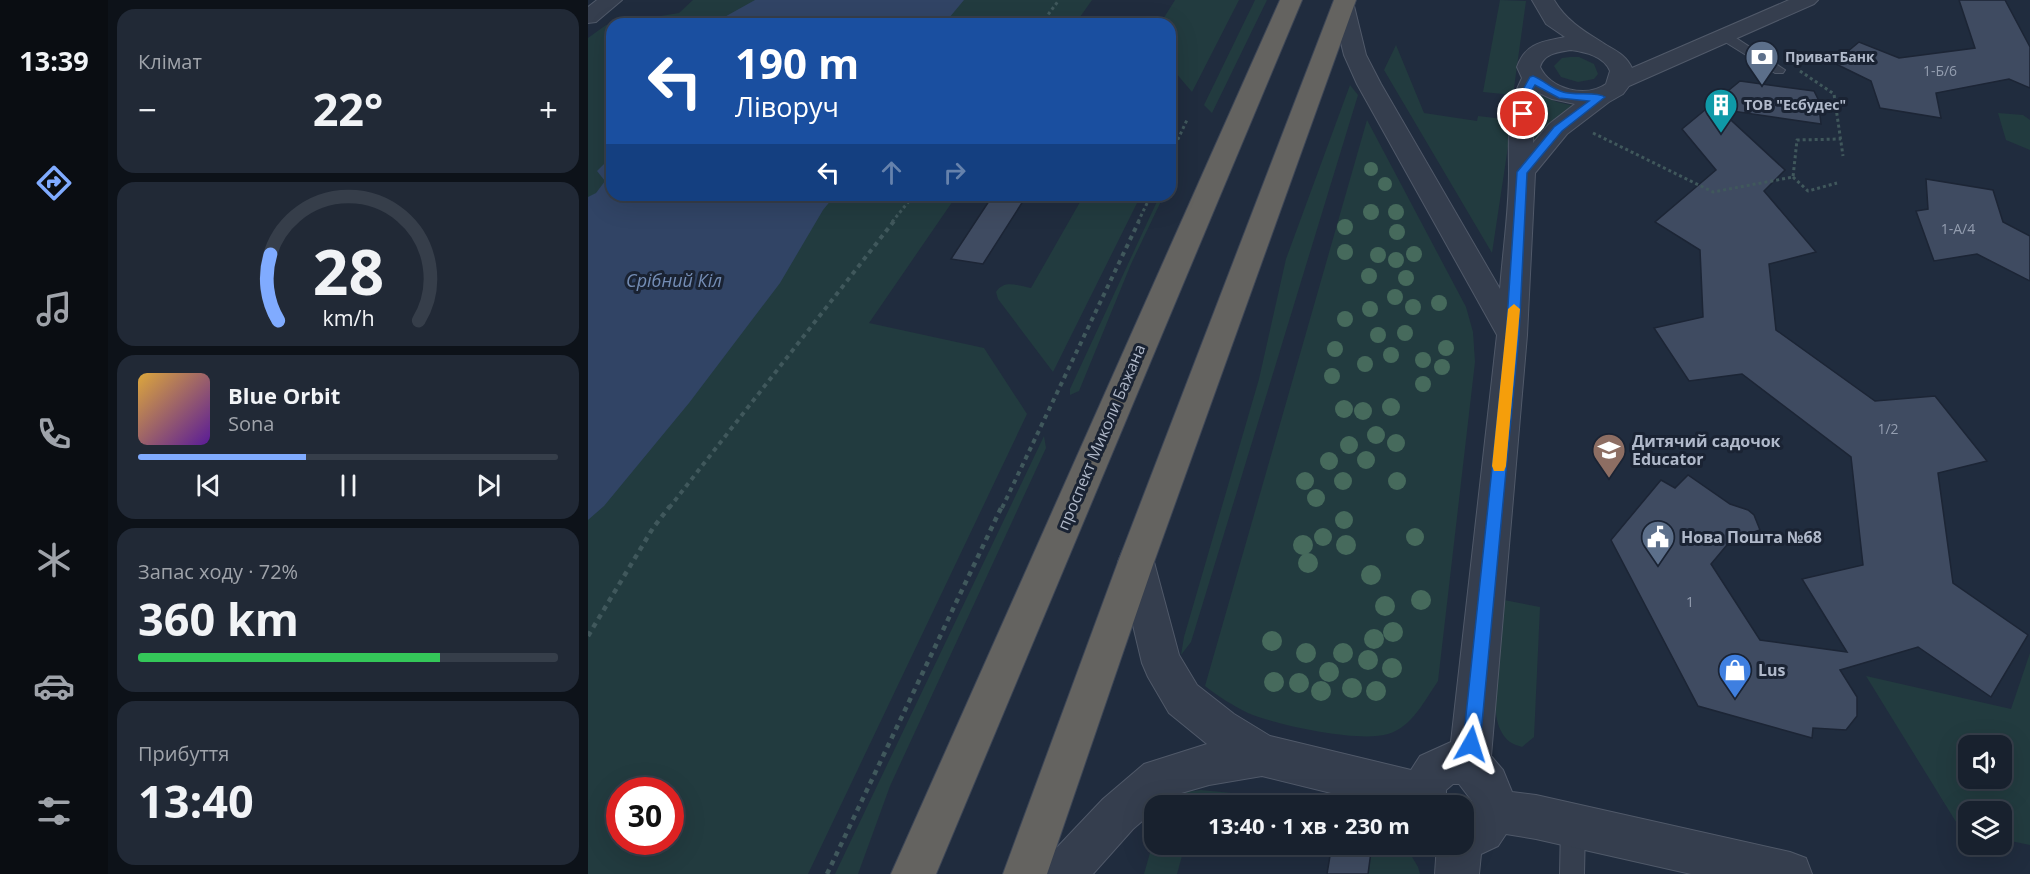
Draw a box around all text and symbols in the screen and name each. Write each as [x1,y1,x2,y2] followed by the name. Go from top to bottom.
[735,34,859,91] text: 190 m
[1744,39,1780,86] bank icon: ПриватБанк
[19,42,89,79] text: 13:39
[636,42,714,120] icon: left
[1785,47,1875,66] place label: ПриватБанк
[138,48,202,75] text: Клімат
[1923,61,1957,80] house number: 1-Б/6
[313,78,383,139] text: 22°
[138,87,157,132] text: −
[539,87,558,132] text: +
[1703,87,1739,134] building icon: ТОВ "Есбудес"
[735,88,839,125] text: Ліворуч
[1497,88,1548,139] pin
[1744,95,1846,114] place label: ТОВ "Есбудес"
[1506,97,1539,130] icon: arrive
[812,156,845,189] icon: left
[875,156,908,189] icon: ahead
[938,156,971,189] icon: right
[33,162,75,204] icon: directions
[1941,219,1975,238] house number: 1-А/4
[312,228,384,313] text: 28
[626,268,722,292] water label: Срібний Кіл
[33,288,75,330] icon: music
[322,303,374,332] text: km/h
[1052,341,1150,533] street label: проспект Миколи Бажана
[228,380,340,410] text: Blue Orbit
[228,410,274,437] text: Sona
[33,413,75,455] icon: phone
[1877,419,1899,438] house number: 1/2
[1632,430,1781,470] place label: Дитячий садочок Educator
[1591,432,1627,479] school or university icon: Дитячий садочок Educator
[192,469,225,502] icon: previous
[332,469,365,502] icon: pause
[472,469,505,502] icon: next
[1640,519,1676,566] public building icon: Нова Пошта №68
[1681,526,1822,548] place label: Нова Пошта №68
[33,539,75,581] icon: climate
[138,558,298,585] text: Запас ходу · 72%
[138,588,299,649] text: 360 km
[1686,592,1694,611] house number: 1
[1717,652,1753,699] shop icon: Lus
[1758,659,1786,681] place label: Lus
[33,665,75,707] icon: car
[1439,712,1503,776] position arrow
[1958,735,2012,855] map controls
[1958,735,2012,789] button: sound
[138,740,229,767] text: Прибуття
[138,770,254,831] text: 13:40
[606,777,684,855] speed limit sign: 30
[33,790,75,832] icon: filters
[1958,801,2012,855] button: layers
[1208,810,1410,840] text: 13:40 · 1 хв · 230 m

